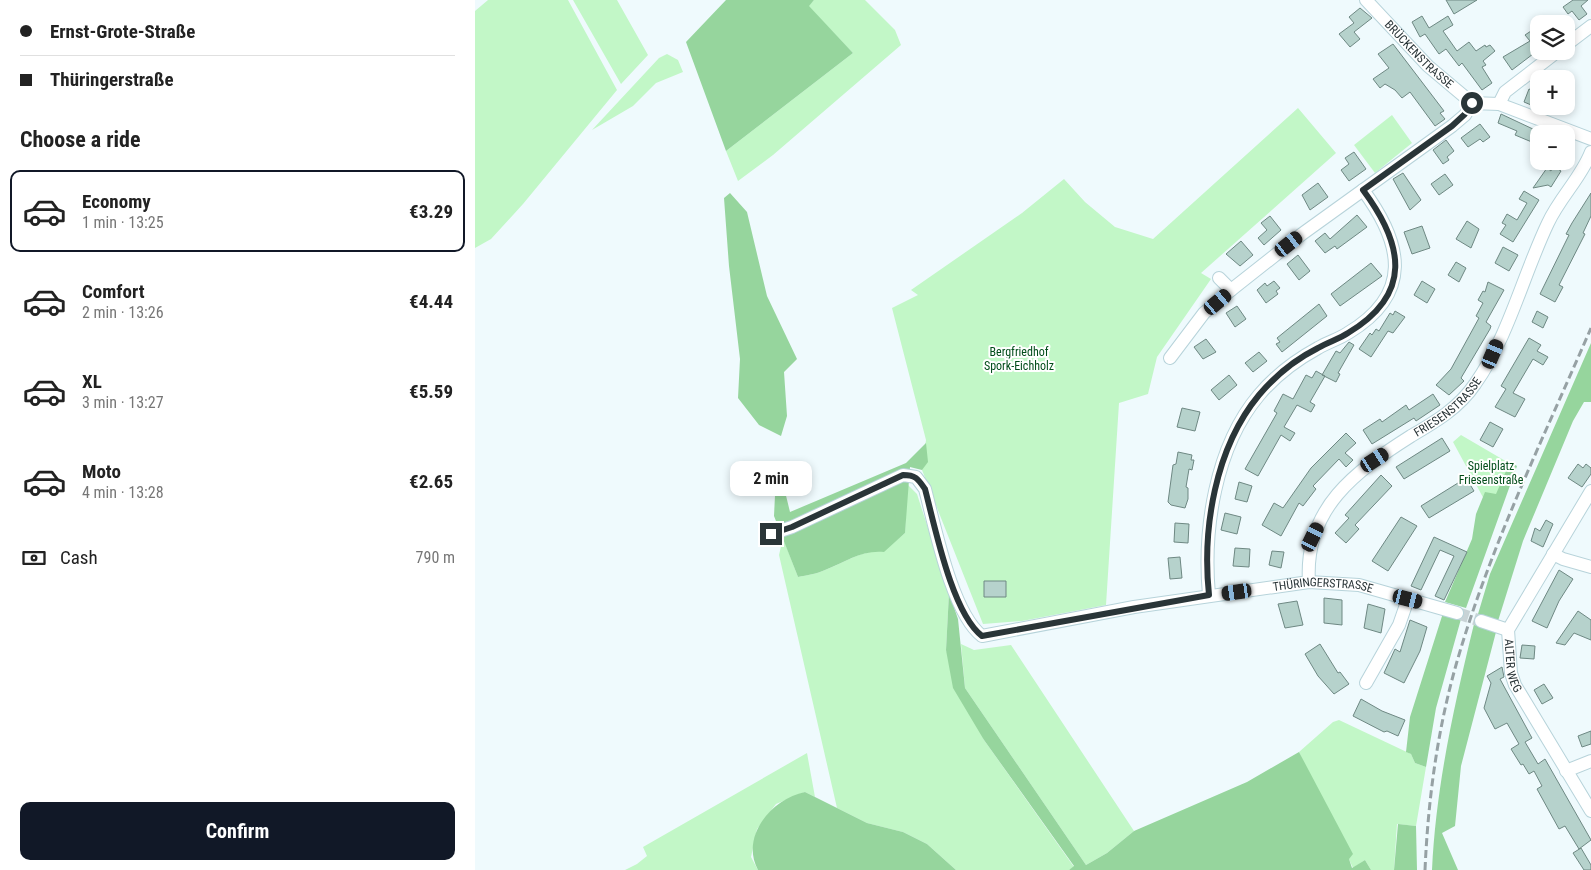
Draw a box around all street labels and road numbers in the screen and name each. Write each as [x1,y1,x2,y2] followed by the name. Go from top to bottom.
[1382,18,1456,91] street label: BRÜCKENSTRASSE
[1412,375,1484,440] street label: FRIESENSTRASSE
[1272,575,1375,596] street label: THÜRINGERSTRASSE
[1502,638,1525,695] street label: ALTER WEG

